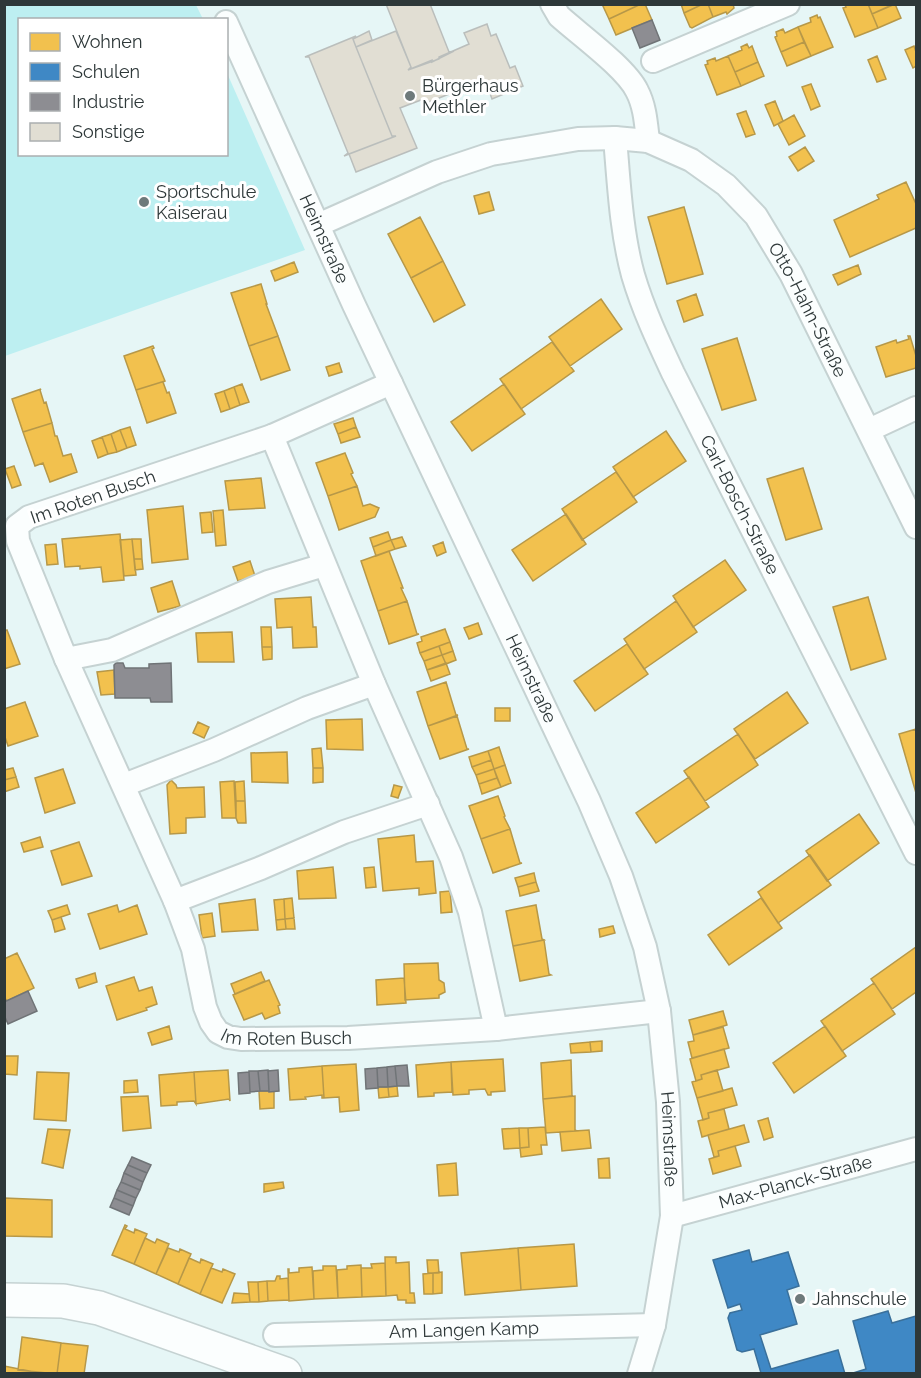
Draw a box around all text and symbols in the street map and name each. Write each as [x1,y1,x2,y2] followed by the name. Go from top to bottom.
[18,18,228,156] legend
[72,31,142,52] text: Wohnen
[72,61,140,82] text: Schulen
[422,75,519,117] place label: Bürgerhaus Methler
[403,89,417,103] marker: Bürgerhaus Methler
[72,91,145,112] text: Industrie
[72,121,145,142] text: Sonstige
[156,181,257,223] place label: Sportschule Kaiserau
[295,191,354,287] street label: Heimstraße
[137,195,151,209] marker: Sportschule Kaiserau
[764,238,851,381] street label: Otto-Hahn-Straße
[696,431,784,578] street label: Carl-Bosch-Straße
[28,465,158,528] street label: Im Roten Busch
[502,631,562,726] street label: Heimstraße
[217,1024,352,1049] street label: Im Roten Busch
[657,1090,682,1188] street label: Heimstraße
[716,1150,875,1213] street label: Max-Planck-Straße
[812,1288,907,1309] place label: Jahnschule
[793,1292,807,1306] marker: Jahnschule
[389,1317,539,1342] street label: Am Langen Kamp

